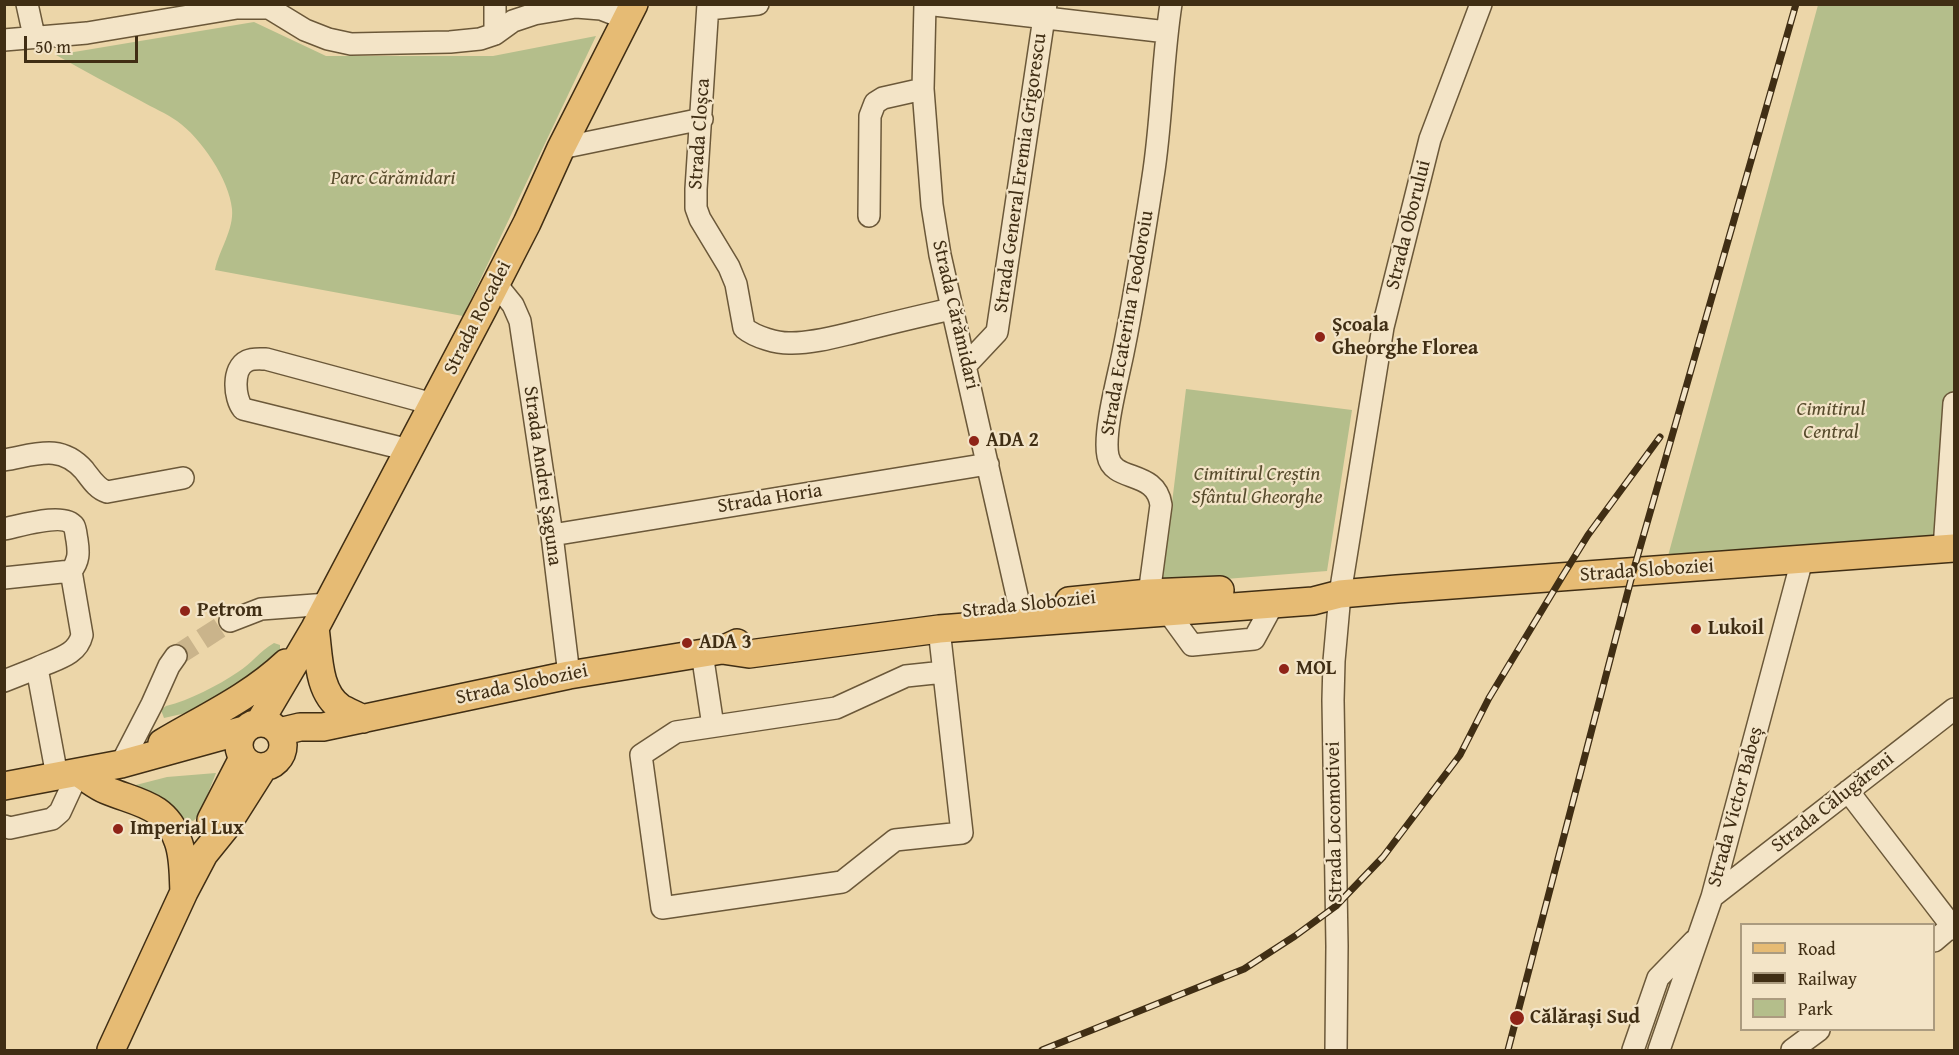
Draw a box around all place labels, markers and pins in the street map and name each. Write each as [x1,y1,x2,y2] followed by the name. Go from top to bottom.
[1332,314,1478,361] place label: Școala Gheorghe Florea
[1313,330,1327,344] marker: Școala Gheorghe Florea
[986,429,1039,453] place label: ADA 2
[967,434,981,448] marker: ADA 2
[197,599,263,623] place label: Petrom
[178,604,192,618] marker: Petrom
[1708,617,1764,641] place label: Lukoil
[1689,622,1703,636] marker: Lukoil
[699,631,752,655] place label: ADA 3
[680,636,694,650] marker: ADA 3
[1296,657,1336,681] place label: MOL
[1277,662,1291,676] marker: MOL
[130,817,244,841] place label: Imperial Lux
[111,822,125,836] marker: Imperial Lux
[1530,1006,1640,1030] place label: Călărași Sud
[1508,1009,1526,1027] marker: Călărași Sud

